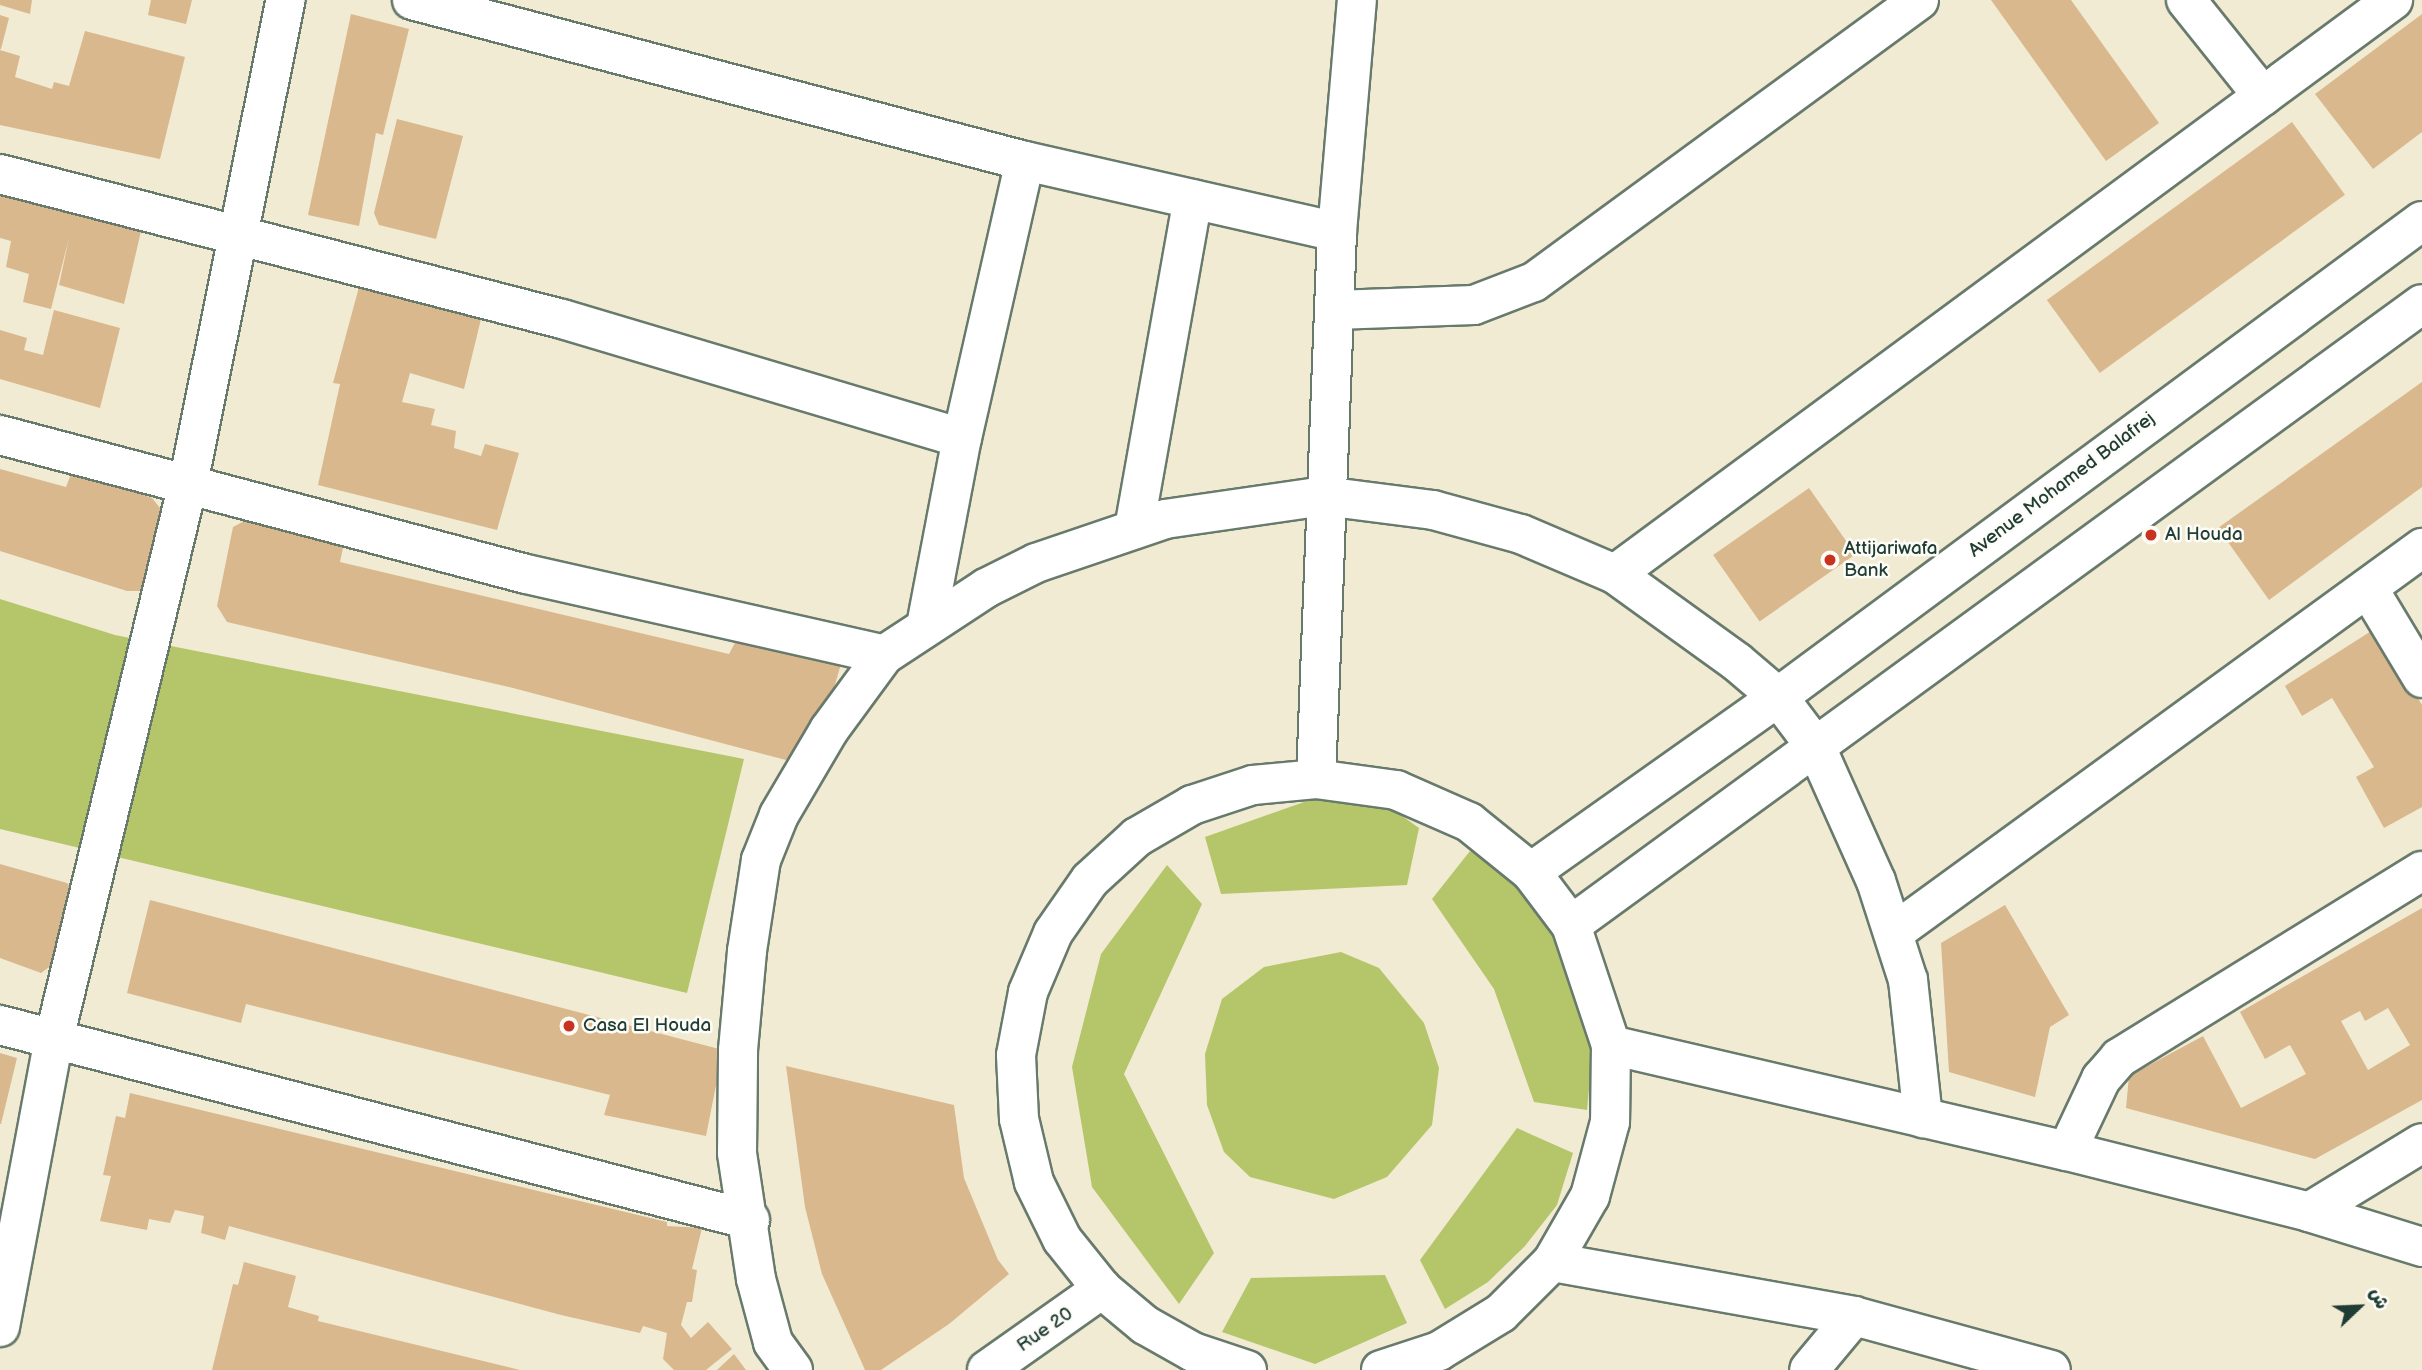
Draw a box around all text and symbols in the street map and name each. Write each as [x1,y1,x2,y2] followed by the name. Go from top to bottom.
[1964,408,2160,562] street label: Avenue Mohamed Balafrej
[2165,524,2243,546] place label: Al Houda
[2143,527,2159,543] marker: Al Houda
[1844,538,1938,582] place label: Attijariwafa Bank
[1822,552,1838,568] marker: Attijariwafa Bank
[583,1015,711,1037] place label: Casa El Houda
[561,1018,577,1034] marker: Casa El Houda
[2324,1272,2394,1342] north arrow
[2364,1284,2393,1313] text: ش
[1013,1303,1077,1357] street label: Rue 20

